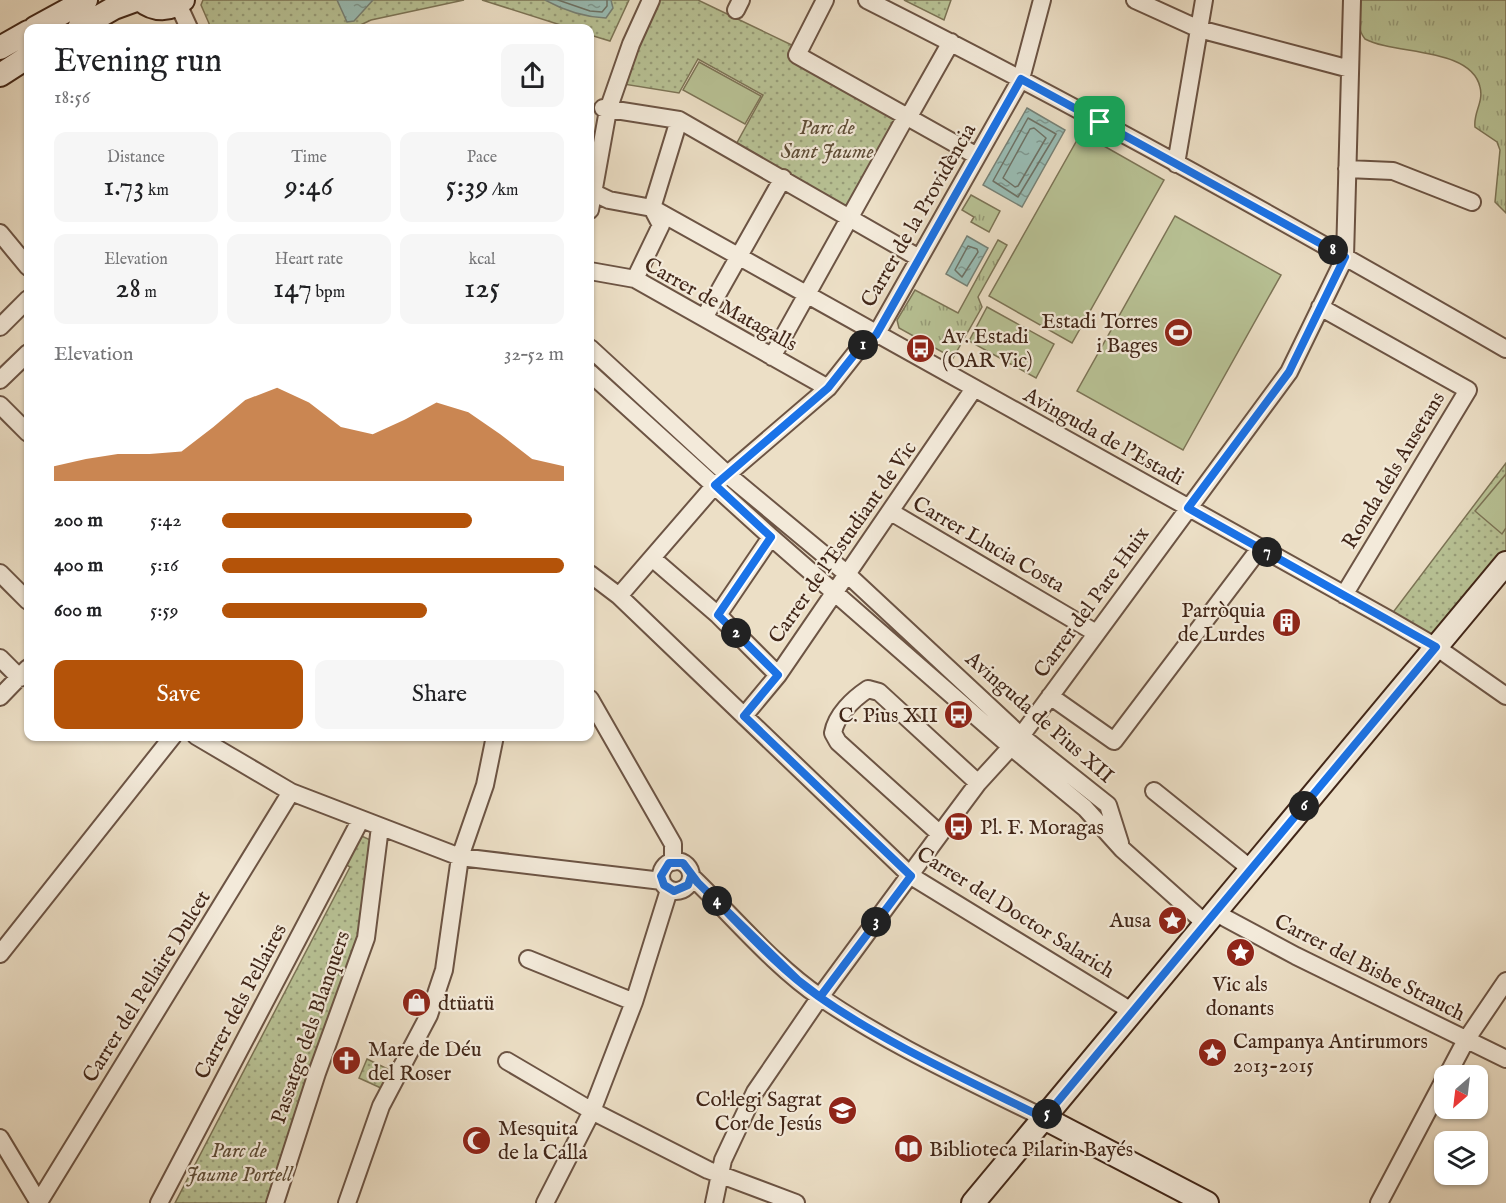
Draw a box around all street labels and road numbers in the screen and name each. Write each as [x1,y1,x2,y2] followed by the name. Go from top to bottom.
[856,118,983,312] street label: Carrer de la Providència
[639,252,802,359] street label: Carrer de Matagalls
[1018,382,1188,493] street label: Avinguda de l'Estadi
[1337,387,1452,554] street label: Ronda dels Ausetans
[763,436,923,649] street label: Carrer de l'Estudiant de Vic
[907,491,1070,600] street label: Carrer Llucia Costa
[1028,522,1156,684] street label: Carrer del Pare Huix
[958,646,1119,790] street label: Avinguda de Pius XII
[911,841,1119,985] street label: Carrer del Doctor Salarich
[77,886,217,1088] street label: Carrer del Pellaire Dulcet
[1269,908,1469,1028] street label: Carrer del Bisbe Strauch
[189,919,294,1084] street label: Carrer dels Pellaires
[266,927,357,1127] street label: Passatge dels Blanquers

